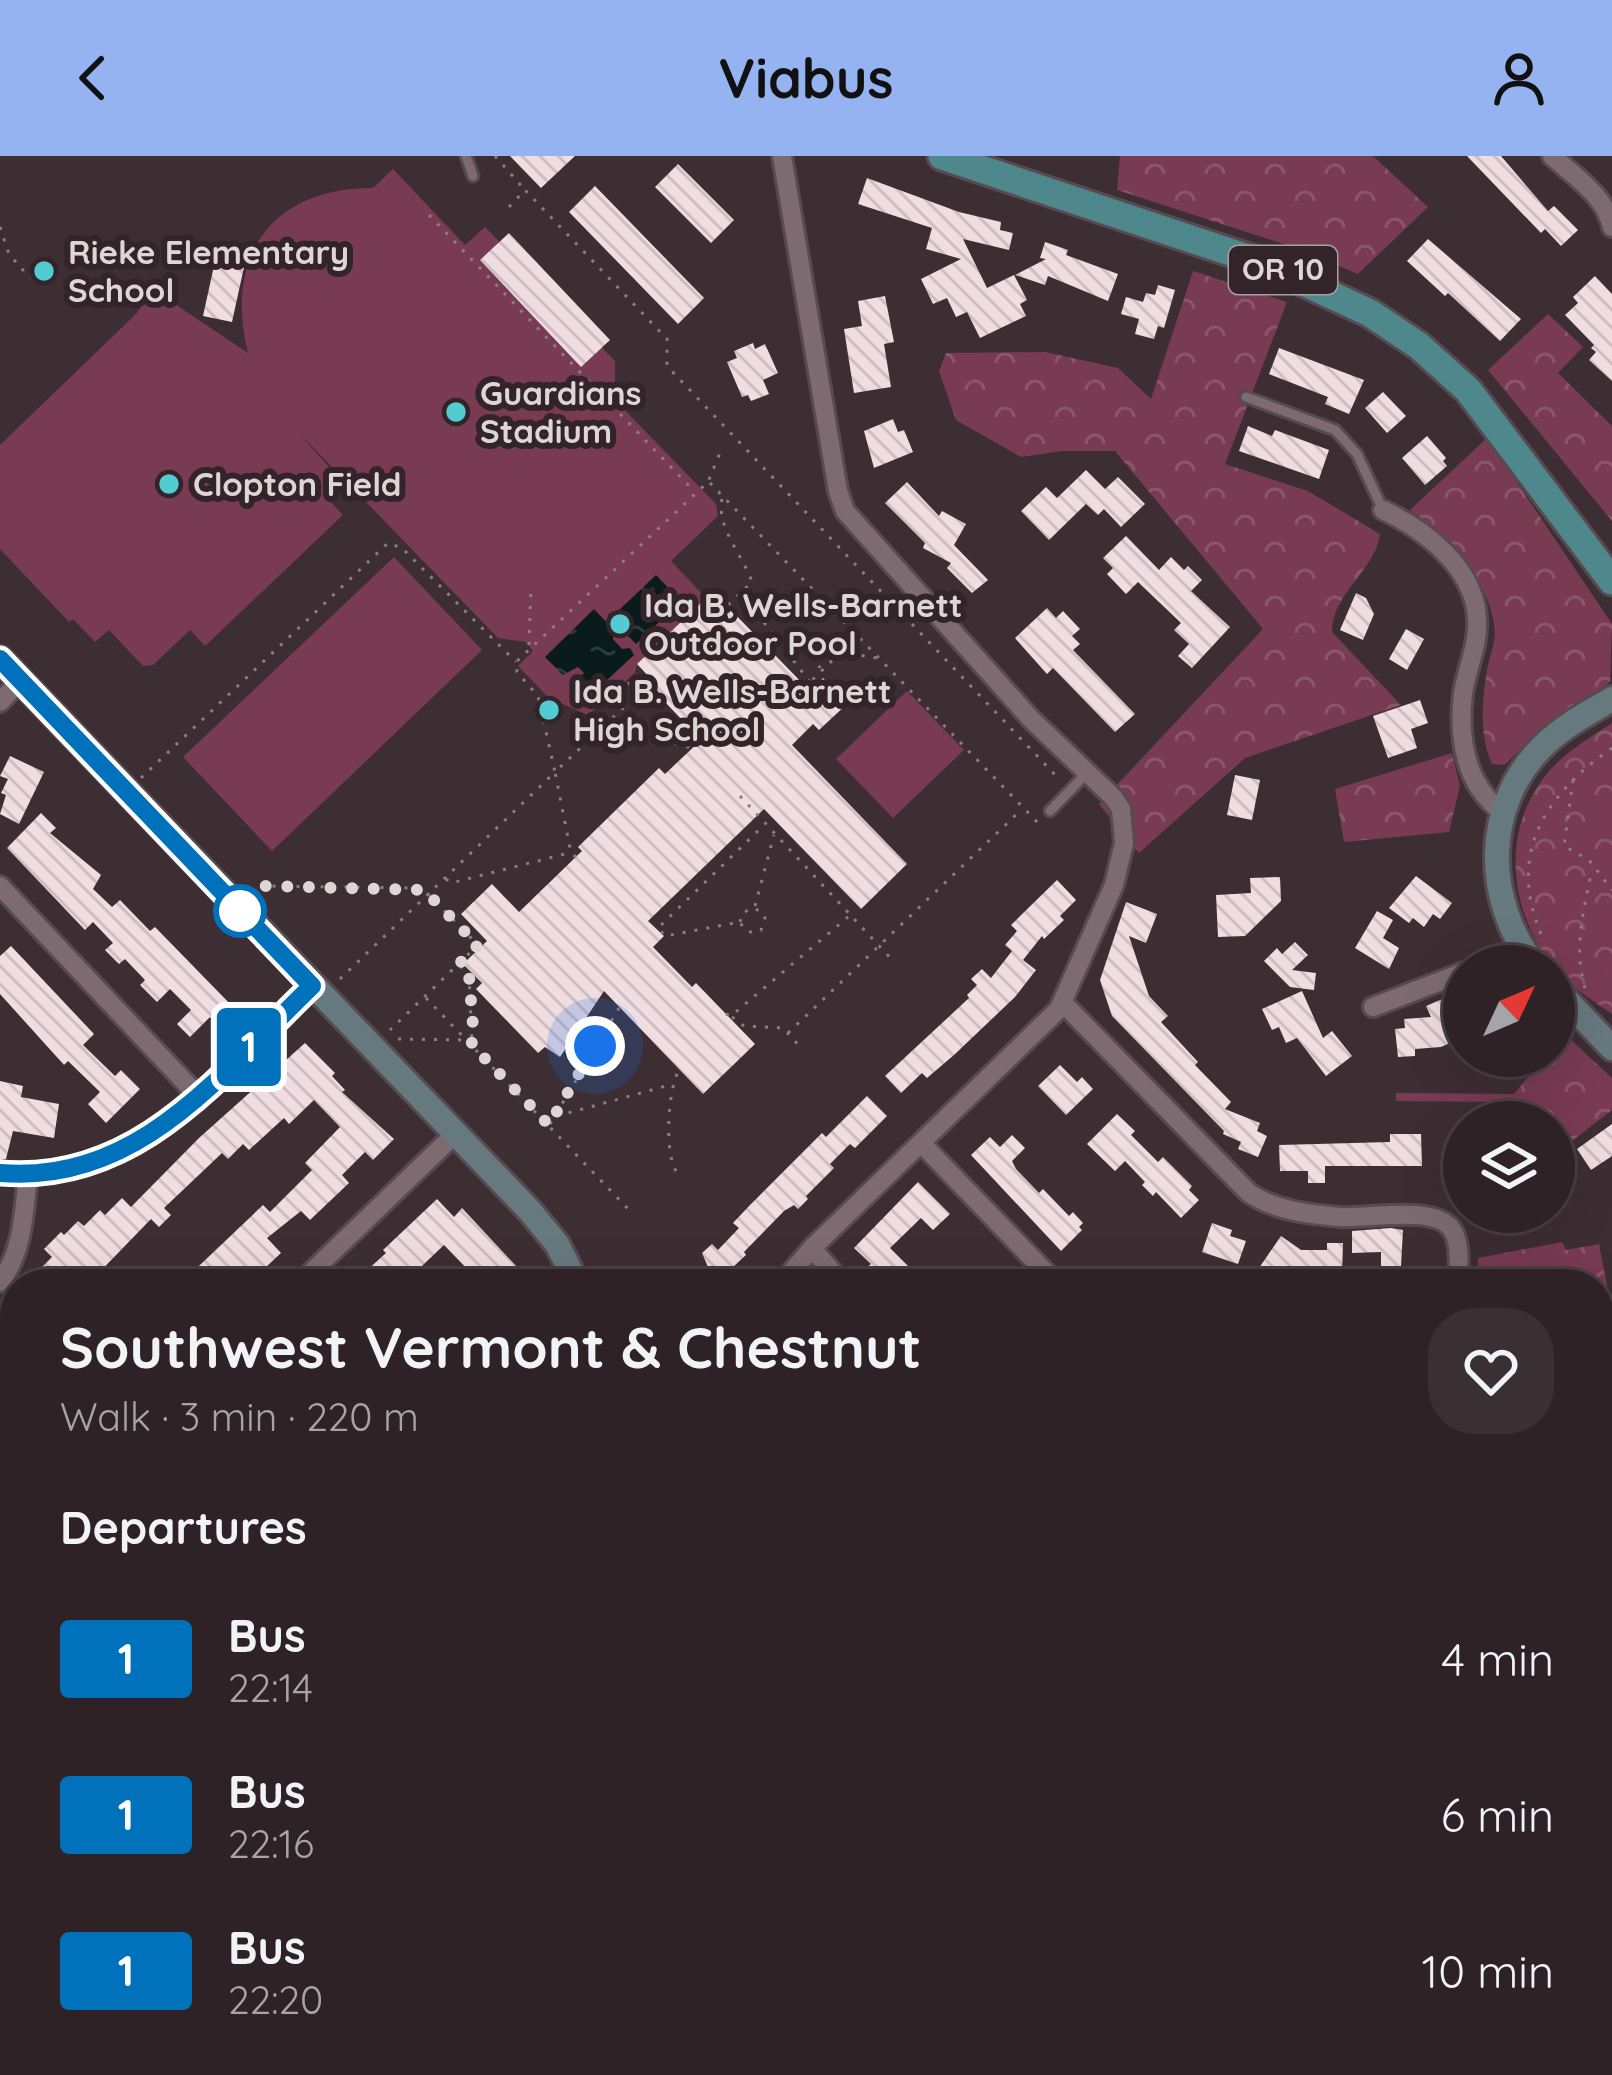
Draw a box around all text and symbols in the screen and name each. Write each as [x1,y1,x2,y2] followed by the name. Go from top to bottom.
[719,44,893,112] text: Viabus
[60,45,126,111] icon: back
[1486,45,1552,111] icon: person
[68,231,349,310] place label: Rieke Elementary School
[1229,246,1337,294] road number: OR 10
[31,258,57,284] marker: Rieke Elementary School
[480,372,641,451] place label: Guardians Stadium
[443,399,469,425] marker: Guardians Stadium
[193,463,402,504] place label: Clopton Field
[156,471,182,497] marker: Clopton Field
[644,584,963,663] place label: Ida B. Wells-Barnett Outdoor Pool
[607,611,633,637] marker: Ida B. Wells-Barnett Outdoor Pool
[573,670,892,749] place label: Ida B. Wells-Barnett High School
[536,697,562,723] marker: Ida B. Wells-Barnett High School
[215,886,265,936] unlabelled marker
[1443,945,1575,1077] north arrow
[1443,945,1575,1233] map controls
[210,1008,288,1086] line badge: 1
[565,1016,625,1076] your location
[241,1020,257,1073] text: 1
[1443,1101,1575,1233] button: layers
[1428,1308,1554,1434] button: heart
[60,1311,922,1382] text: Southwest Vermont & Chestnut
[60,1392,419,1441] text: Walk · 3 min · 220 m
[60,1499,307,1555] text: Departures
[228,1607,306,1663] text: Bus
[1441,1631,1554,1687] text: 4 min
[118,1632,134,1685] text: 1
[228,1663,313,1712] text: 22:14
[228,1763,306,1819] text: Bus
[1441,1787,1554,1843] text: 6 min
[118,1788,134,1841] text: 1
[228,1819,314,1868] text: 22:16
[228,1919,306,1975] text: Bus
[1422,1943,1554,1999] text: 10 min
[118,1944,134,1997] text: 1
[228,1975,323,2024] text: 22:20

